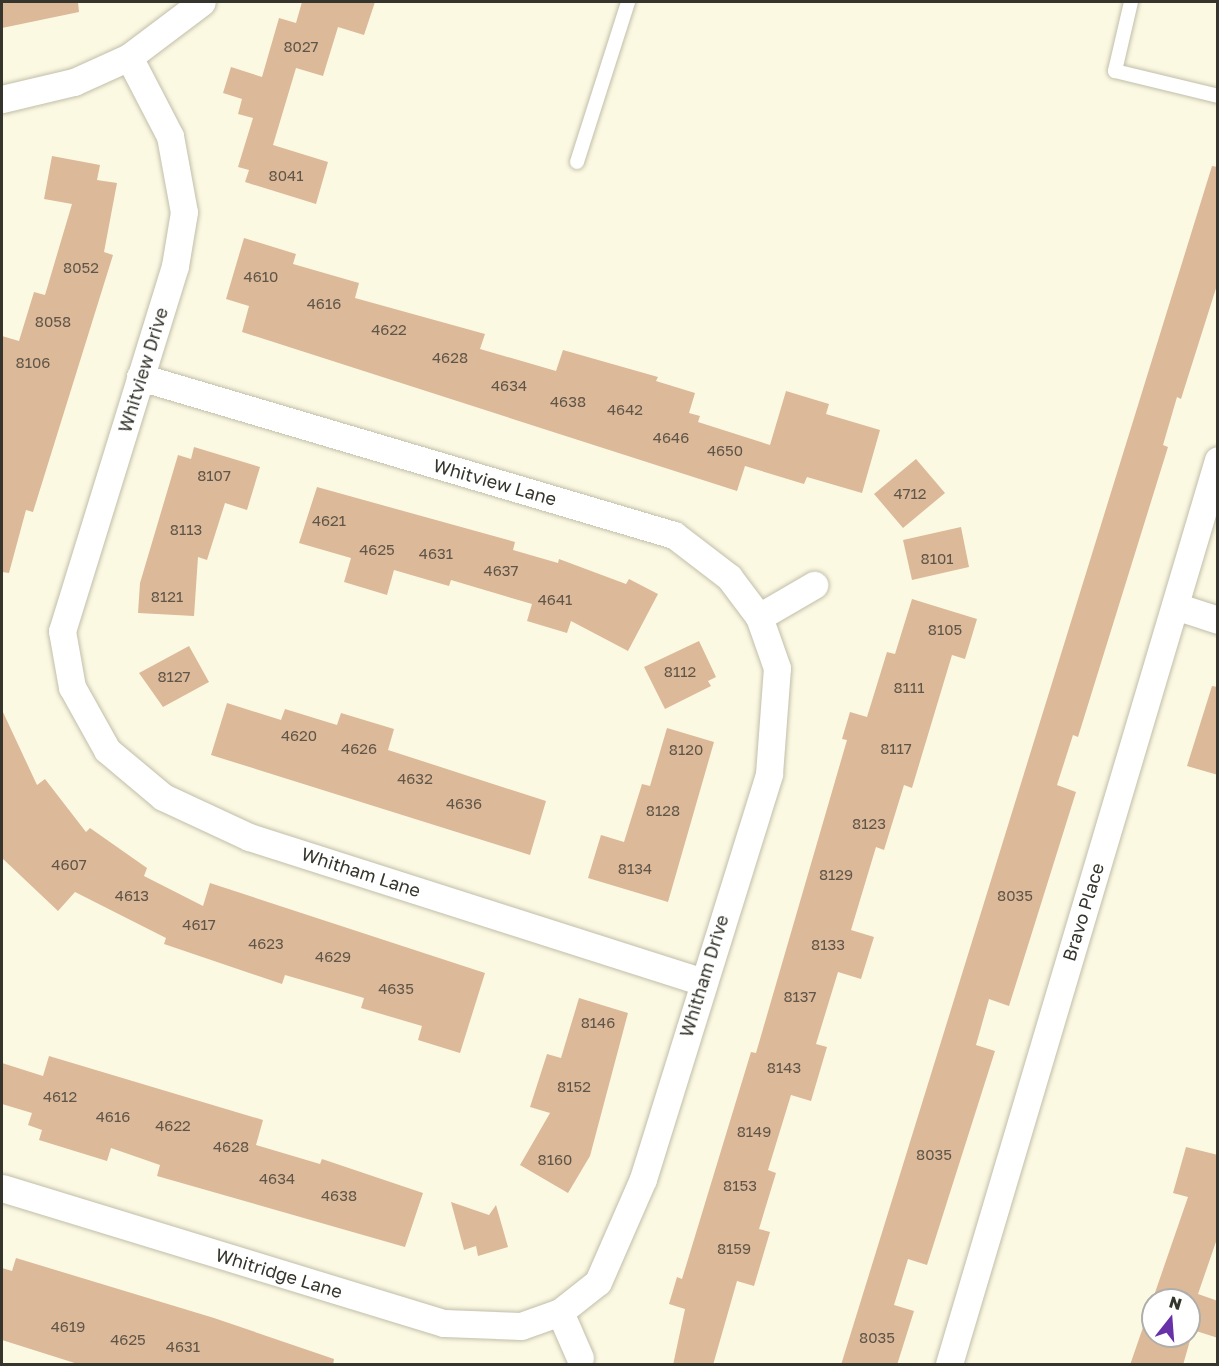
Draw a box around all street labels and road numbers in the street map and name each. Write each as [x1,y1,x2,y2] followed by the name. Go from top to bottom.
[114,305,172,435] street label: Whitview Drive
[431,454,559,510] street label: Whitview Lane
[299,843,423,901] street label: Whitham Lane
[1058,860,1108,964] street label: Bravo Place
[675,912,733,1040] street label: Whitham Drive
[213,1243,345,1303] street label: Whitridge Lane

